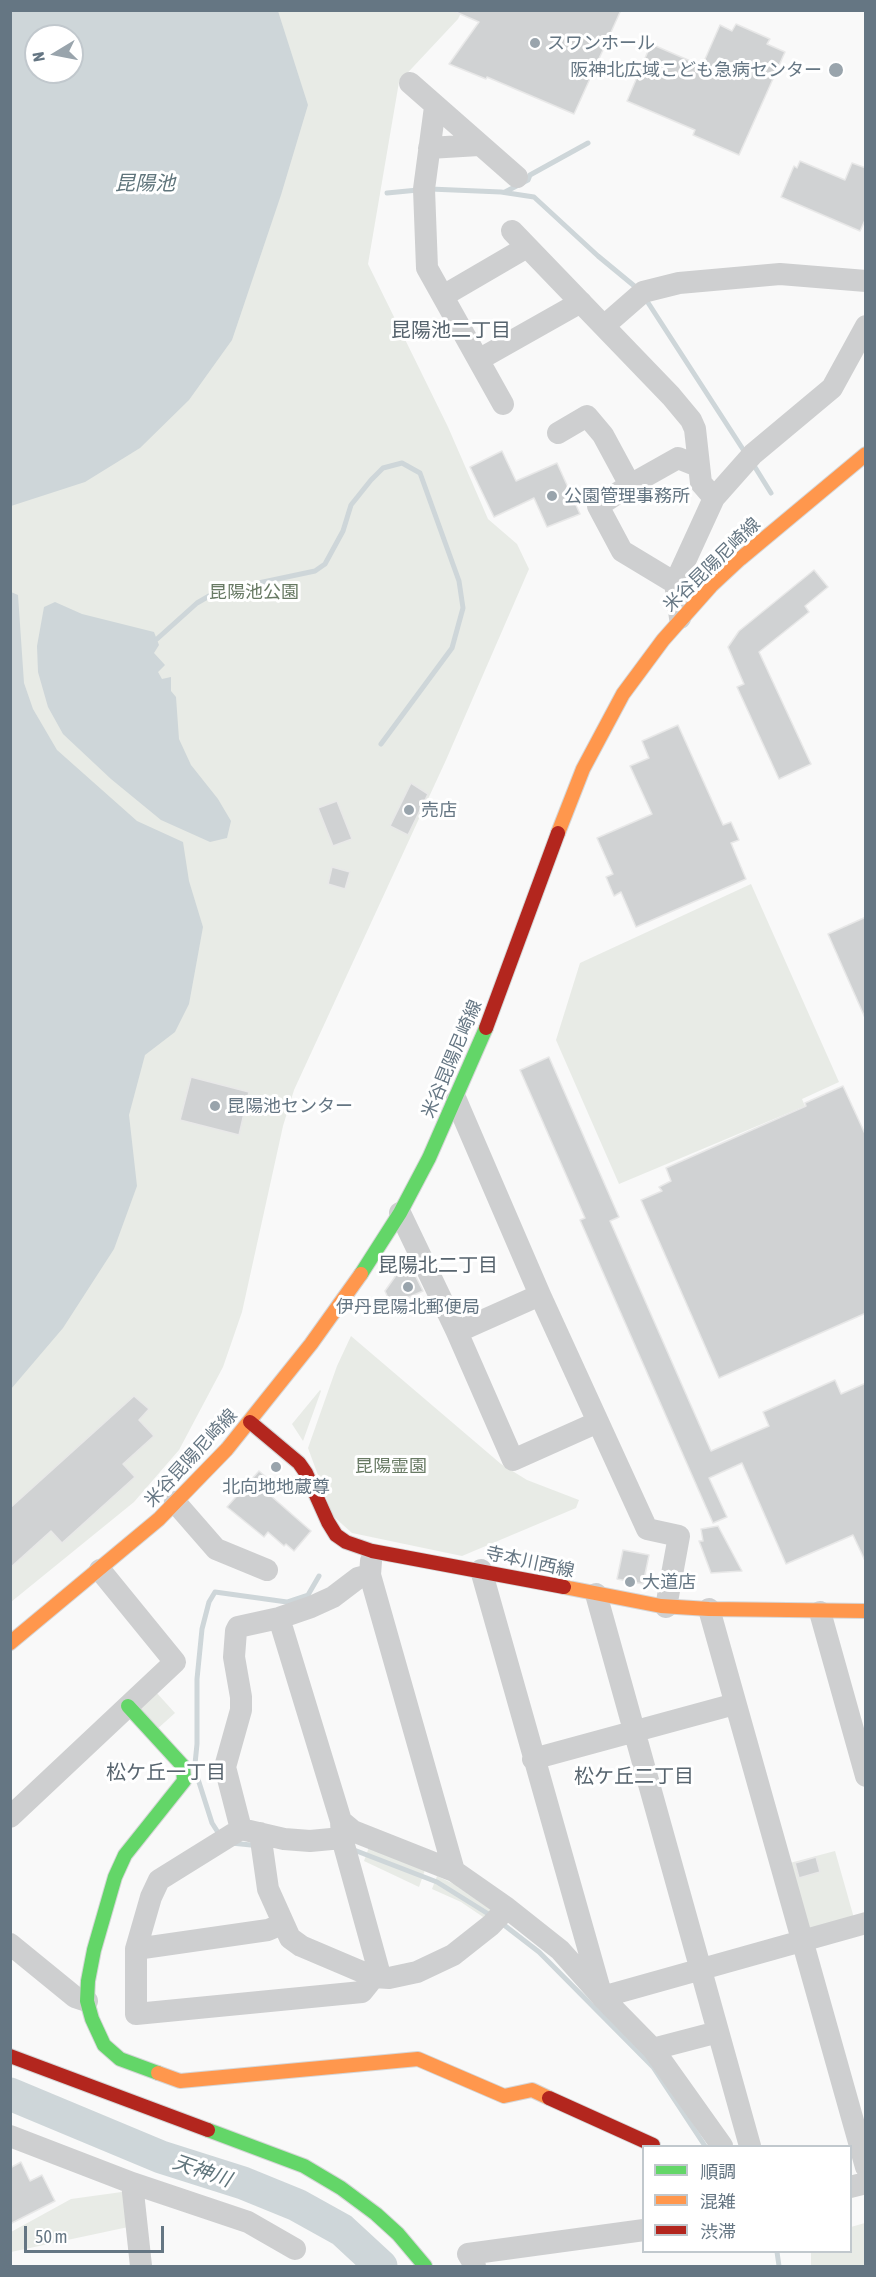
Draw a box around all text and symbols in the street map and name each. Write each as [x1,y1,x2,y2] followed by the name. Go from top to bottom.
[24,24,84,84] north arrow
[547,32,655,54] place label: スワンホール
[528,36,542,50] marker: スワンホール
[29,51,48,63] text: N
[570,59,822,81] place label: 阪神北広域こども急病センター
[827,61,845,79] marker: 阪神北広域こども急病センター
[115,172,175,196] water label: 昆陽池
[391,319,511,343] district label: 昆陽池二丁目
[564,485,690,507] place label: 公園管理事務所
[545,489,559,503] marker: 公園管理事務所
[659,513,765,617] street label: 米谷昆陽尼崎線
[209,581,299,603] park label: 昆陽池公園
[421,799,457,821] place label: 売店
[402,803,416,817] marker: 売店
[417,997,487,1121] street label: 米谷昆陽尼崎線
[227,1095,353,1117] place label: 昆陽池センター
[208,1099,222,1113] marker: 昆陽池センター
[378,1254,498,1278] district label: 昆陽北二丁目
[401,1280,415,1294] marker: 伊丹昆陽北郵便局
[336,1296,480,1318] place label: 伊丹昆陽北郵便局
[140,1405,242,1511] street label: 米谷昆陽尼崎線
[355,1455,427,1477] park label: 昆陽霊園
[269,1460,283,1474] marker: 北向地地蔵尊
[222,1476,330,1498] place label: 北向地地蔵尊
[484,1542,576,1582] street label: 寺本川西線
[642,1571,696,1593] place label: 大道店
[623,1575,637,1589] marker: 大道店
[106,1761,226,1785] district label: 松ケ丘一丁目
[574,1765,694,1789] district label: 松ケ丘二丁目
[642,2145,852,2253] legend
[170,2150,234,2192] water label: 天神川
[700,2161,736,2182] text: 順調
[700,2191,736,2212] text: 混雑
[27,2214,166,2252] scale bar
[700,2221,736,2242] text: 渋滞
[35,2226,67,2247] text: 50 m

